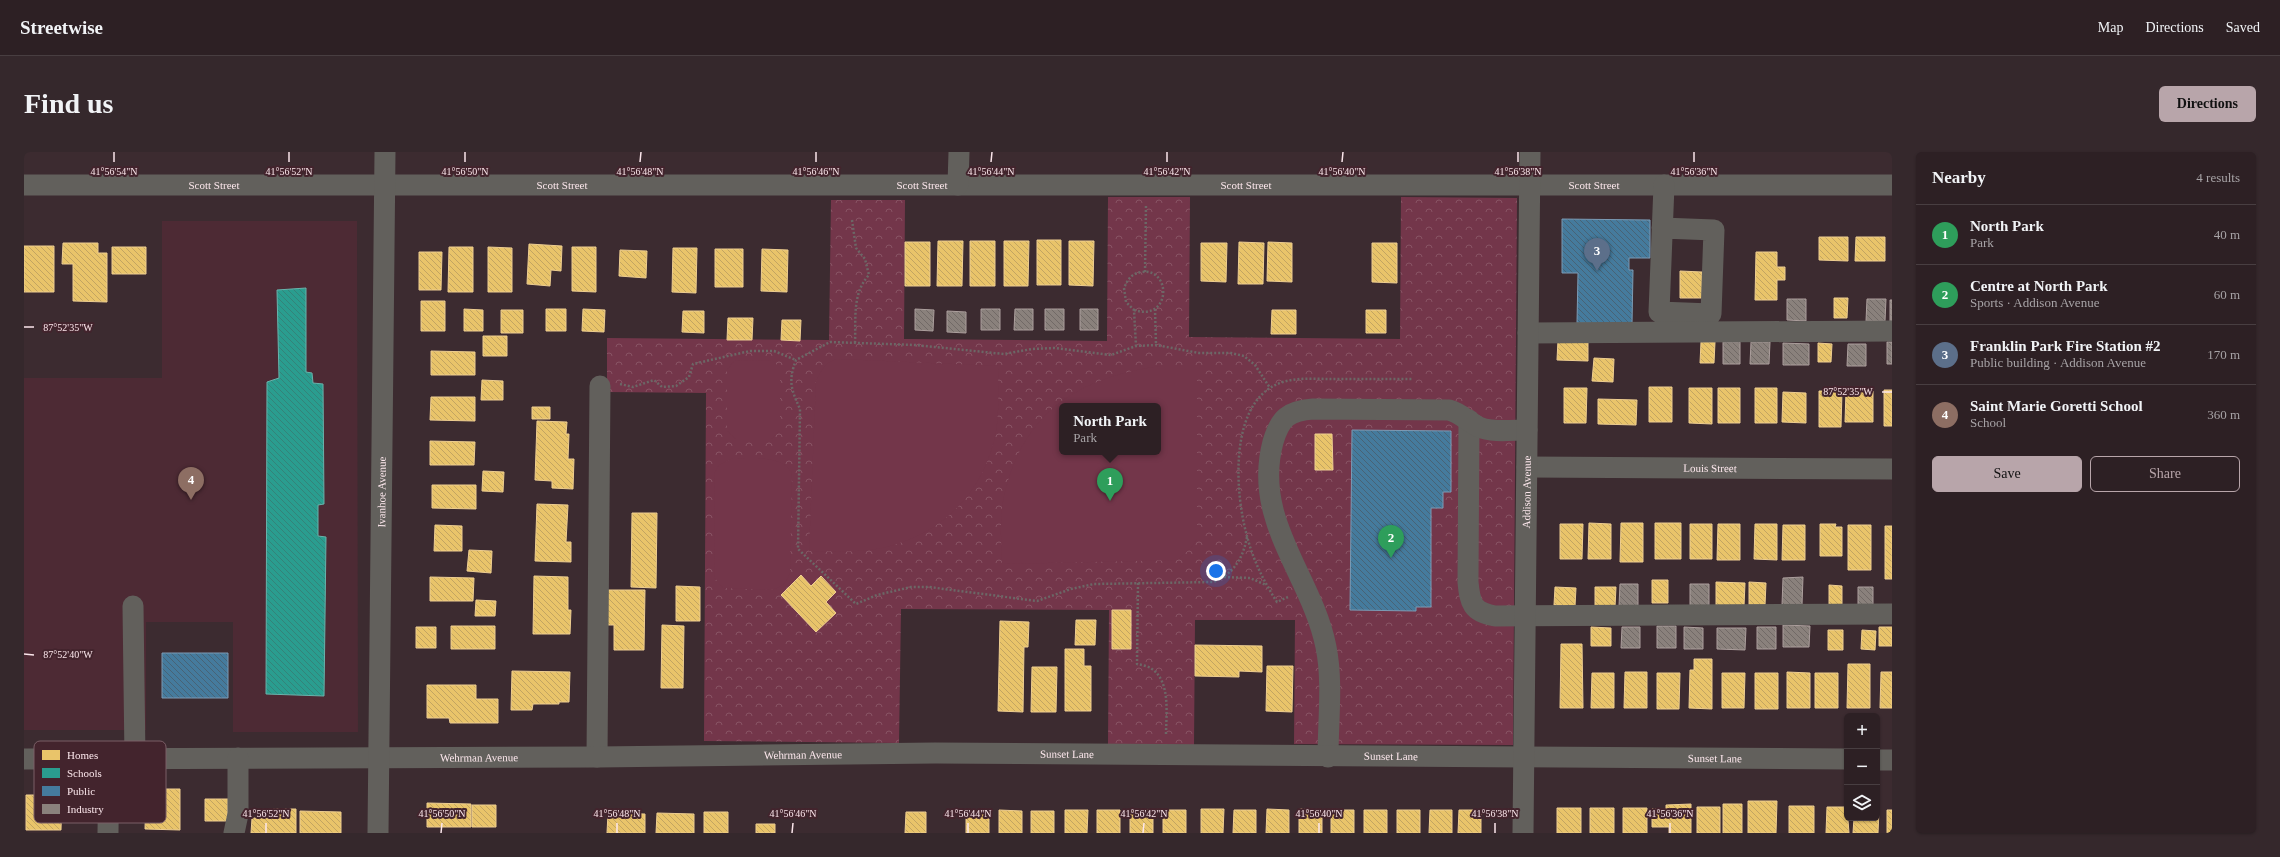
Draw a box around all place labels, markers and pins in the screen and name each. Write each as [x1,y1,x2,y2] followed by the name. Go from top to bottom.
[1584,238,1610,271] pin: 3
[178,467,204,500] pin: 4
[1097,468,1123,501] pin: 1
[1378,525,1404,558] pin: 2

